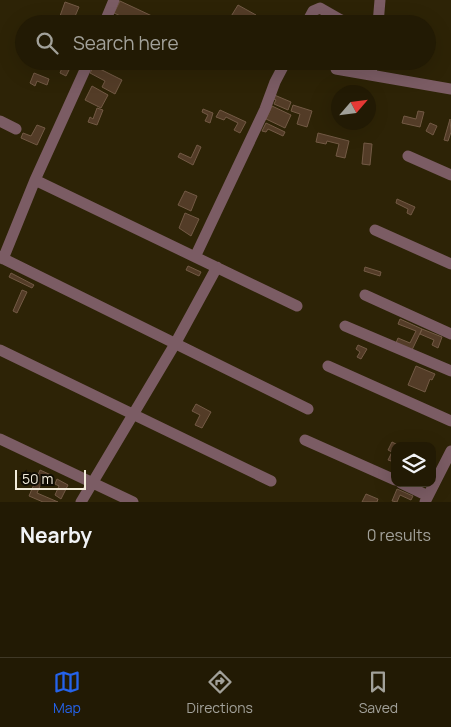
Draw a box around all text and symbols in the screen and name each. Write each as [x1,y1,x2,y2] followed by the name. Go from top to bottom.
[15,15,436,70] search box
[33,29,61,57] icon: search
[73,30,179,56] text: Search here
[331,85,376,130] north arrow
[391,442,436,487] map controls
[391,442,436,487] button: layers
[15,467,86,490] scale bar
[22,469,53,488] text: 50 m
[20,521,92,549] text: Nearby
[367,524,431,546] text: 0 results
[53,668,81,717] tab: Map
[187,668,253,717] tab: Directions
[359,668,398,717] tab: Saved

